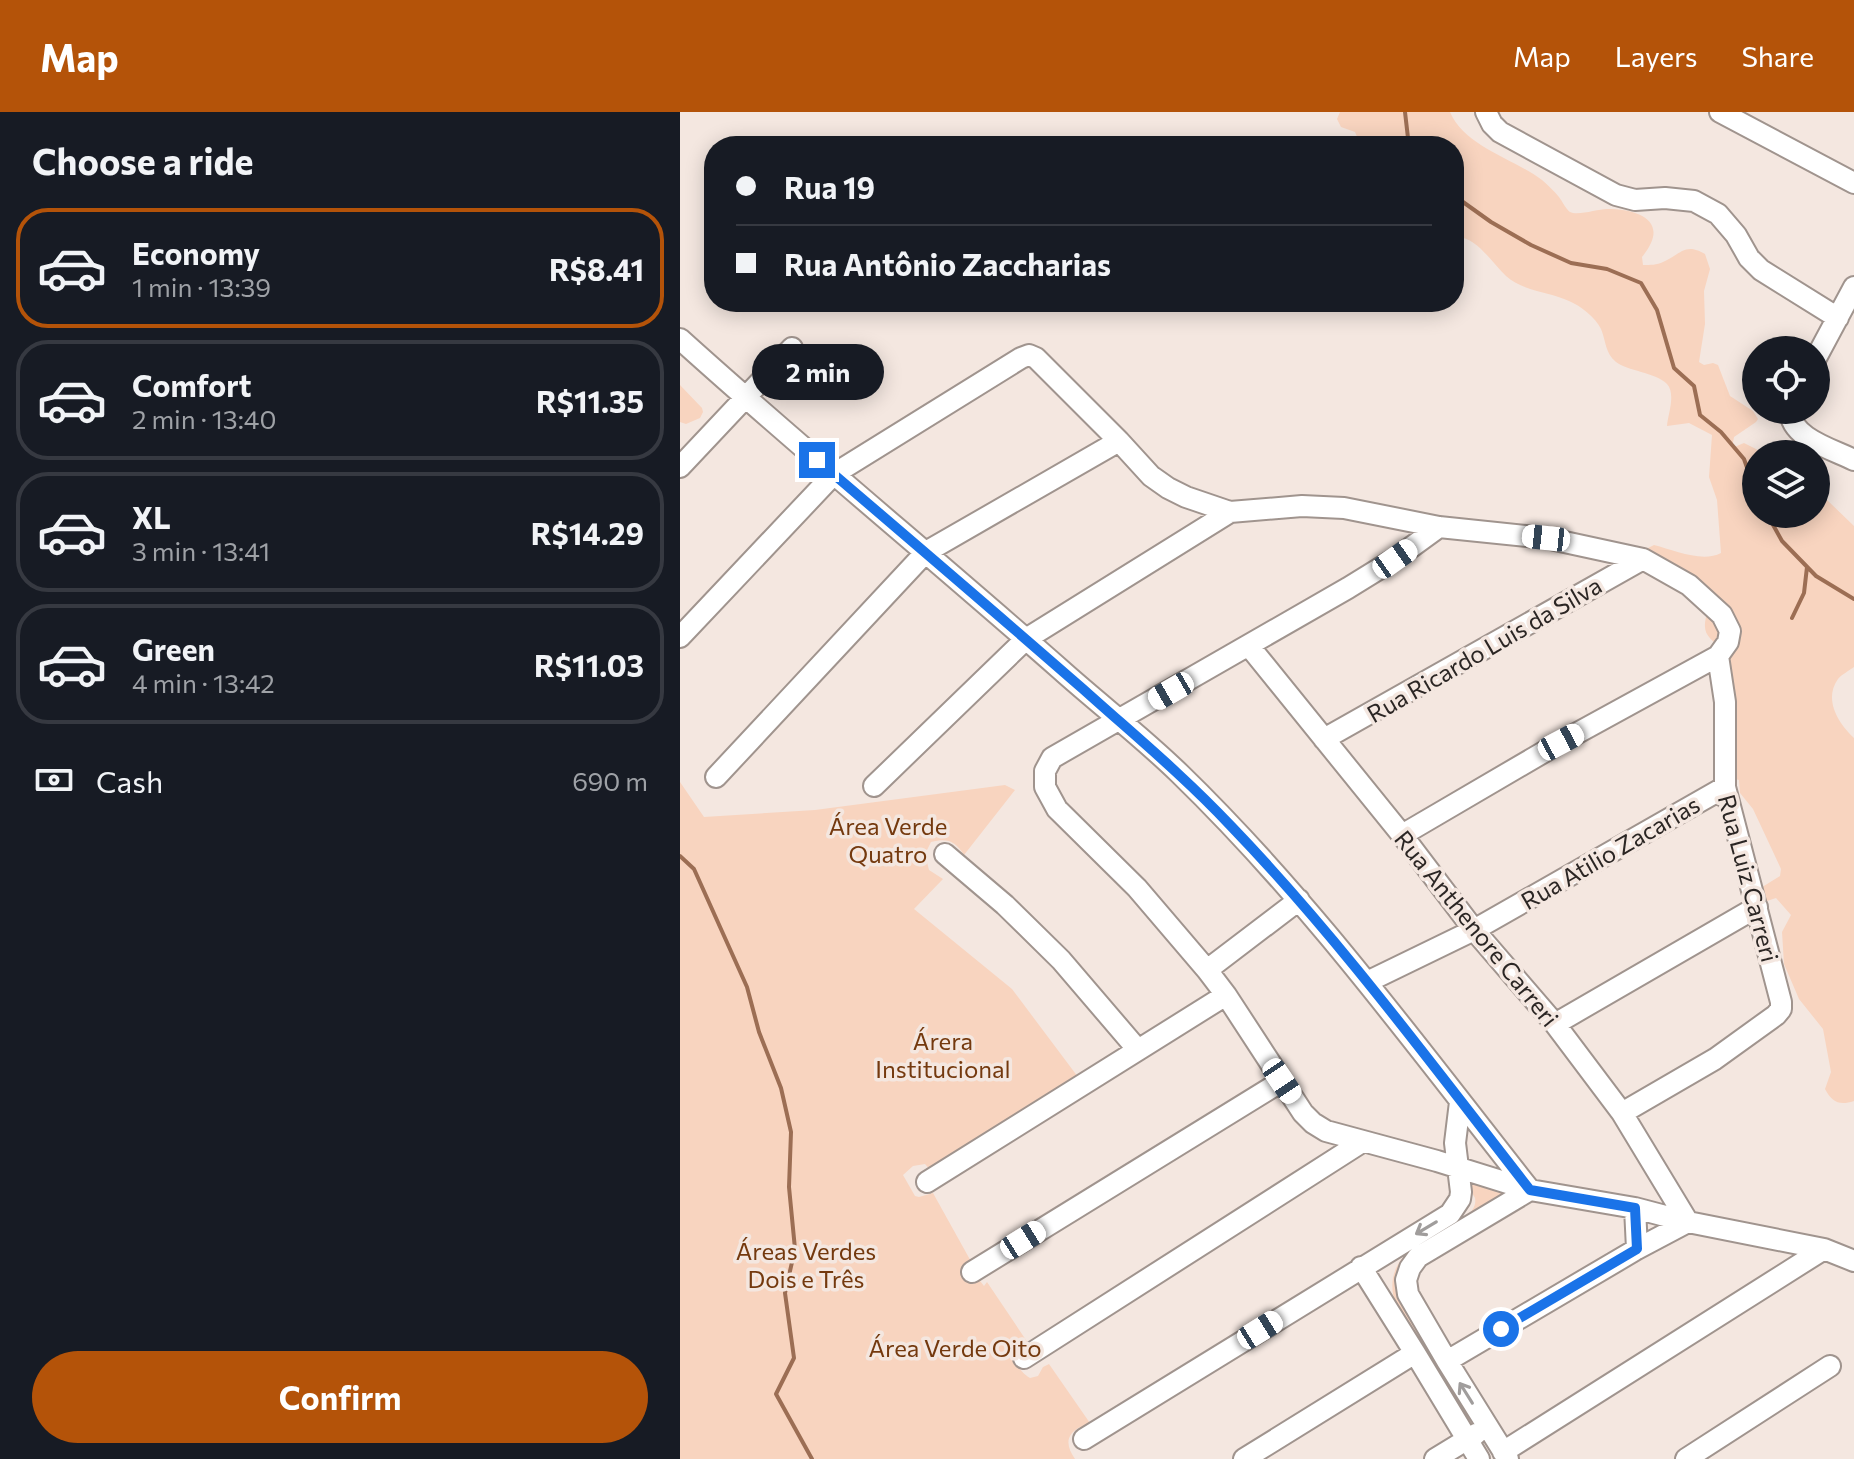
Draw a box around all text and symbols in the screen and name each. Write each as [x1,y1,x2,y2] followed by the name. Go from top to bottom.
[40,33,119,80] text: Map
[1513,39,1571,73] text: Map
[1615,39,1697,73] text: Layers
[1741,39,1814,73] text: Share
[32,138,253,182] text: Choose a ride
[784,168,875,205] text: Rua 19
[36,232,108,304] icon: car
[132,234,260,271] text: Economy
[784,245,1111,282] text: Rua Antônio Zaccharias
[549,250,644,287] text: R$8.41
[132,271,271,302] text: 1 min · 13:39
[1742,336,1830,528] map controls
[1742,336,1830,424] button: locate
[751,344,883,400] callout: 2 min
[786,356,850,387] text: 2 min
[36,364,108,436] icon: car
[132,366,251,403] text: Comfort
[536,382,644,419] text: R$11.35
[132,403,276,434] text: 2 min · 13:40
[1742,440,1830,528] button: layers
[799,442,835,478] route end
[36,496,108,568] icon: car
[132,498,171,535] text: XL
[531,514,644,551] text: R$14.29
[1521,524,1571,552] car
[132,535,270,566] text: 3 min · 13:41
[1368,535,1422,583] car
[1362,570,1606,728] street label: Rua Ricardo Luis da Silva
[36,628,108,700] icon: car
[132,630,215,667] text: Green
[534,646,644,683] text: R$11.03
[132,667,275,698] text: 4 min · 13:42
[1144,669,1198,713] car
[1534,720,1588,764] car
[32,758,76,802] icon: cash
[96,762,163,799] text: Cash
[572,765,648,796] text: 690 m
[1515,789,1705,915] street label: Rua Atilio Zacarias
[1713,791,1785,965] street label: Rua Luiz Carreri
[829,811,947,868] park label: Área Verde Quatro
[1389,824,1565,1032] street label: Rua Anthenore Carreri
[875,1026,1011,1083] park label: Árera Institucional
[1259,1054,1305,1108] car
[996,1217,1050,1263] car
[1415,1220,1438,1236] one-way arrow
[736,1236,876,1293] park label: Áreas Verdes Dois e Três
[1233,1307,1287,1353] car
[1483,1311,1519,1347] route start
[868,1333,1042,1362] park label: Área Verde Oito
[32,1351,648,1443] button: Confirm
[1458,1382,1474,1405] one-way arrow

